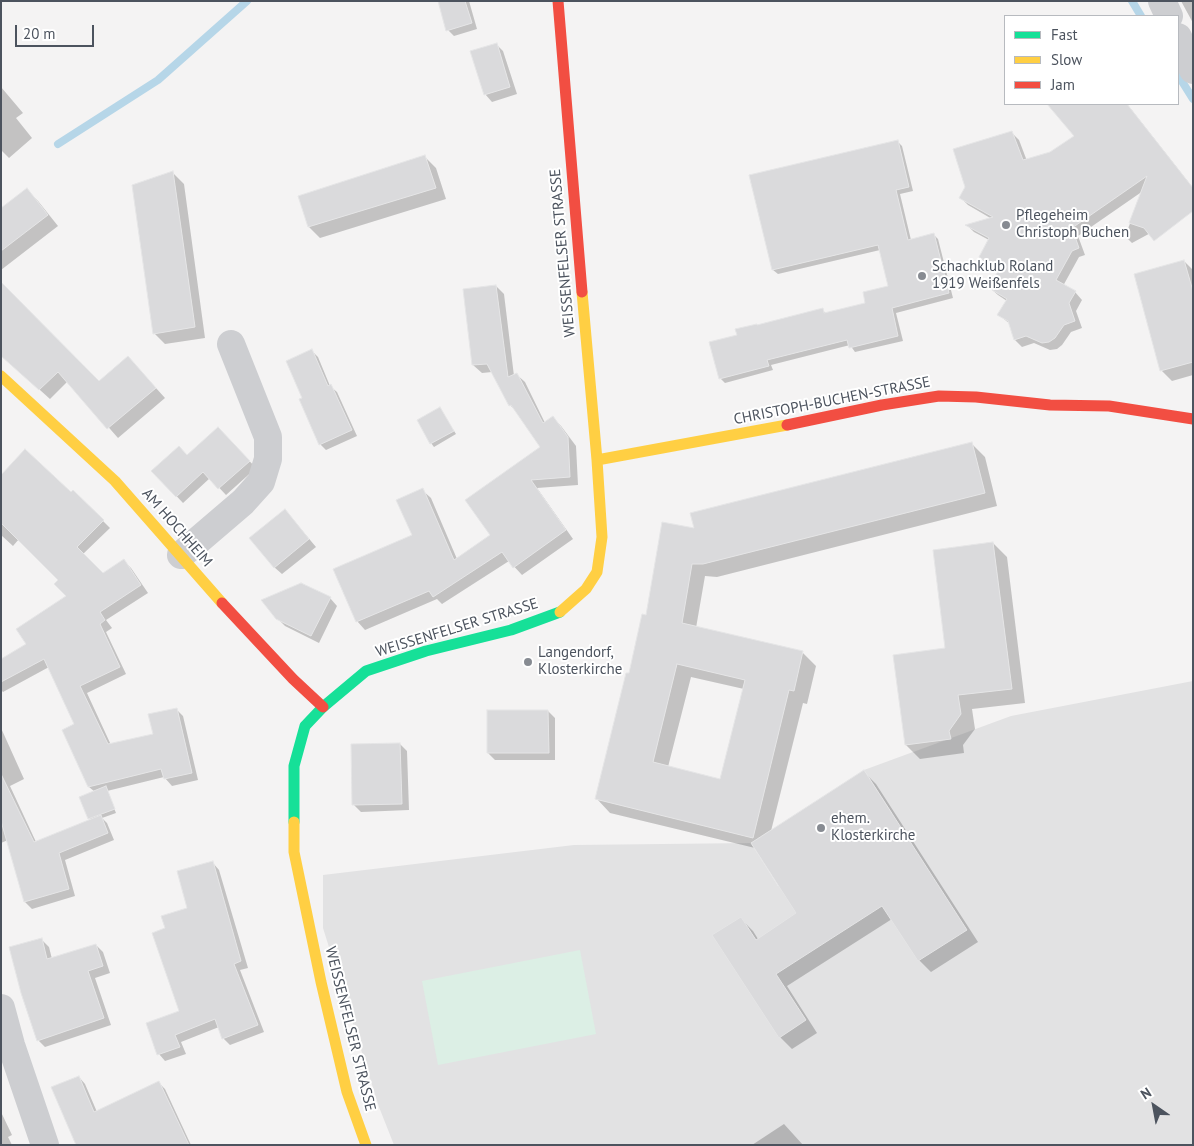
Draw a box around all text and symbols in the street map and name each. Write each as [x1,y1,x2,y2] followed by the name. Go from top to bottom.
[18,15,96,47] scale bar
[1004,15,1179,105] legend
[23,24,56,43] text: 20 m
[1051,25,1078,44] text: Fast
[1051,50,1082,69] text: Slow
[1051,75,1075,94] text: Jam
[547,168,579,338] street label: WEISSENFELSER STRASSE
[1016,207,1129,242] place label: Pflegeheim Christoph Buchen
[1000,219,1012,231] marker: Pflegeheim Christoph Buchen
[932,258,1053,293] place label: Schachklub Roland 1919 Weißenfels
[916,270,928,282] marker: Schachklub Roland 1919 Weißenfels
[732,373,932,429] street label: CHRISTOPH-BUCHEN-STRASSE
[138,485,216,571] street label: AM HOCHHEIM
[374,595,540,661] street label: WEISSENFELSER STRASSE
[538,644,622,679] place label: Langendorf, Klosterkirche
[522,656,534,668] marker: Langendorf, Klosterkirche
[831,810,915,845] place label: ehem. Klosterkirche
[815,822,827,834] marker: ehem. Klosterkirche
[321,945,379,1113] street label: WEISSENFELSER STRASSE
[1129,1081,1179,1131] north arrow
[1137,1083,1155,1103] text: N

